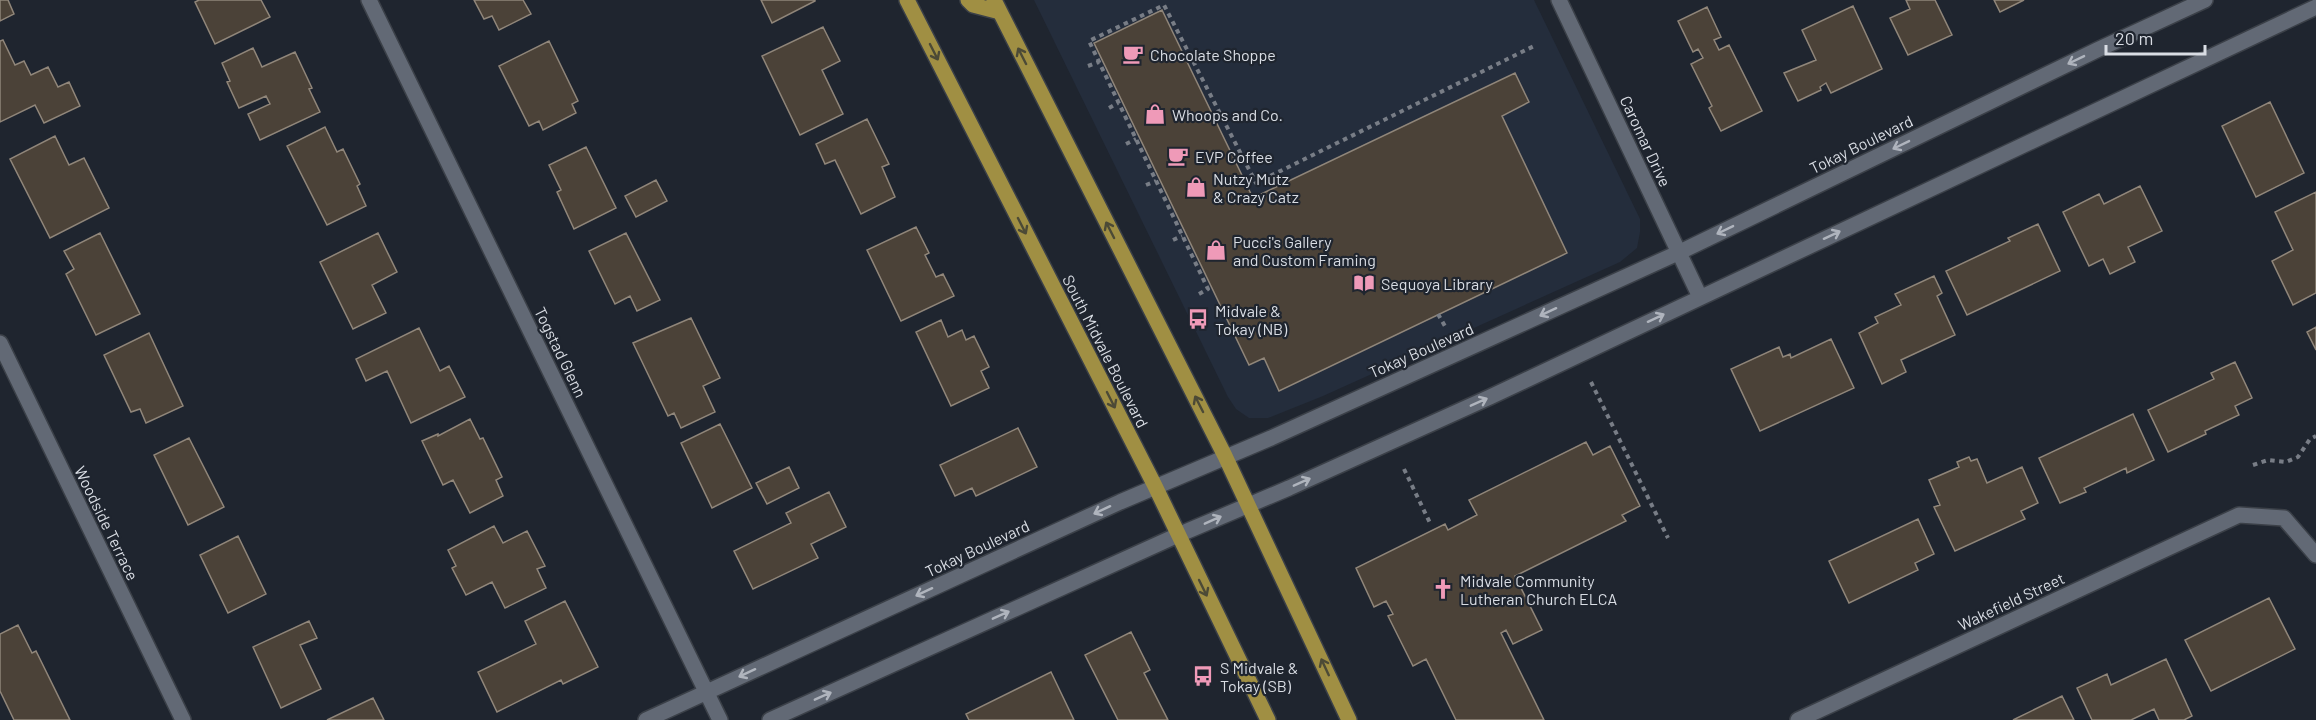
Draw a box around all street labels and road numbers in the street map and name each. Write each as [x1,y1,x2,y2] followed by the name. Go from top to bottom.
[1617,92,1675,190] street label: Caromar Drive
[1806,111,1916,177] street label: Tokay Boulevard
[1059,271,1153,431] street label: South Midvale Boulevard
[531,304,591,400] street label: Togstad Glenn
[1366,318,1476,382] street label: Tokay Boulevard
[71,463,143,583] street label: Woodside Terrace
[922,516,1032,580] street label: Tokay Boulevard
[1955,568,2067,634] street label: Wakefield Street

